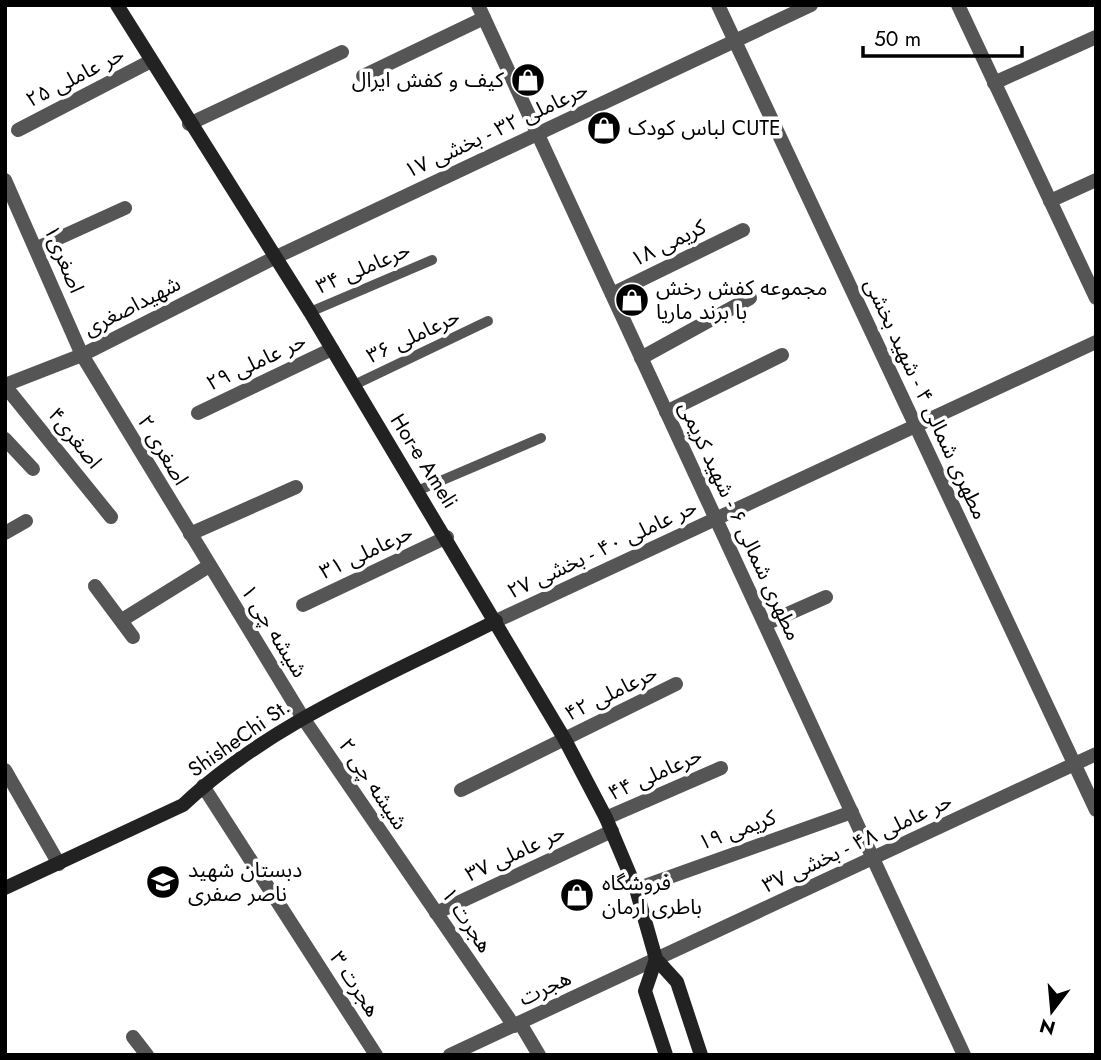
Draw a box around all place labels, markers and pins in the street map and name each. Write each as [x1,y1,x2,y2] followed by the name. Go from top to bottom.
[509,61,547,99] shop icon: کیف و کفش ایرال
[352,65,504,95] place label: کیف و کفش ایرال
[585,109,623,147] shop icon: لباس کودک CUTE
[628,113,781,143] place label: لباس کودک CUTE
[656,273,827,327] place label: مجموعه کفش رخش با برند ماریا
[613,281,651,319] shop icon: مجموعه کفش رخش با برند ماریا
[188,855,302,909] place label: دبستان شهید ناصر صفری
[144,863,182,901] school or university icon: دبستان شهید ناصر صفری
[602,868,702,922] place label: فروشگاه باطری ارمان
[558,876,596,914] shop icon: فروشگاه باطری ارمان

